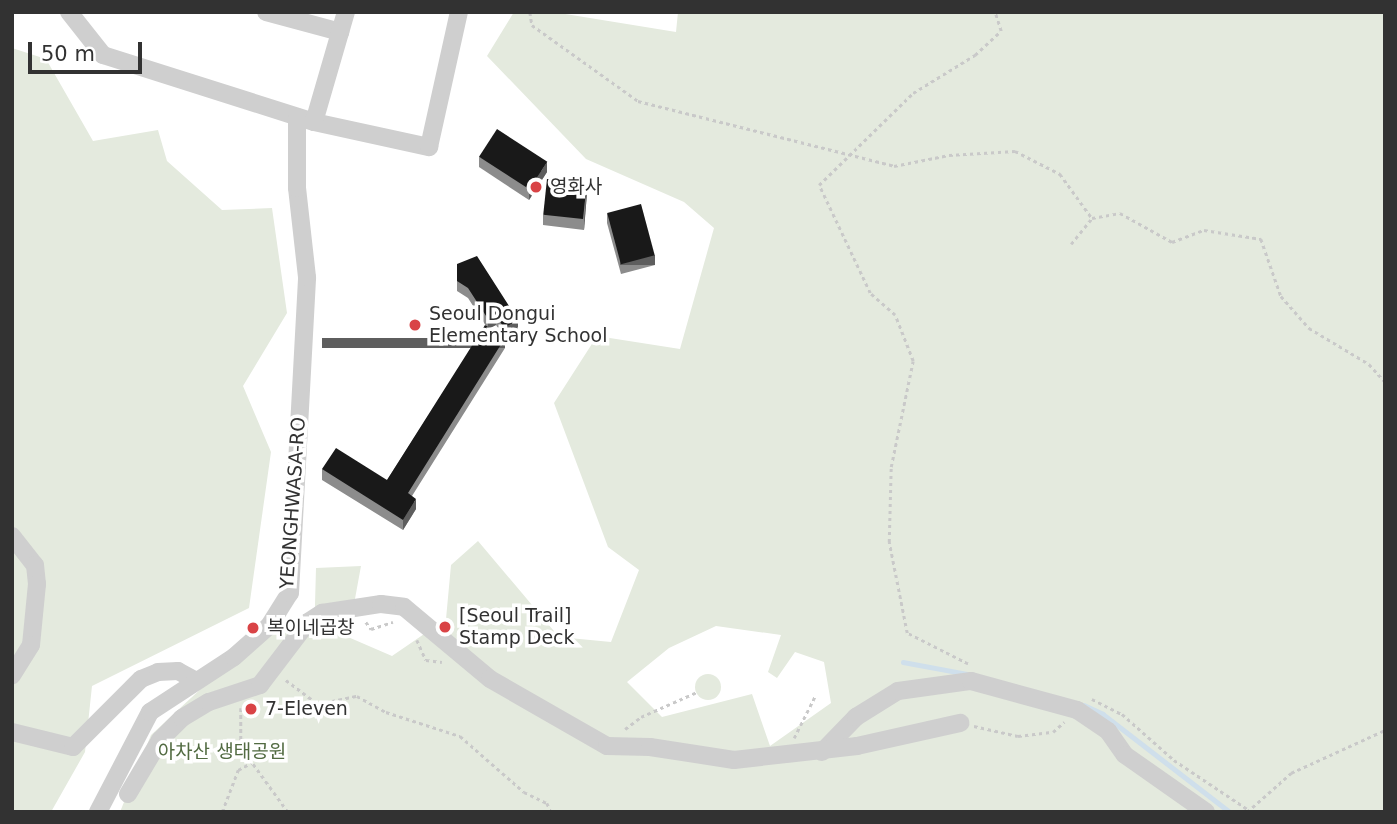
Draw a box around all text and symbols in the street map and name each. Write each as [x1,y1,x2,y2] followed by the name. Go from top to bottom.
[32,28,145,72] scale bar
[41,42,95,66] text: 50 m
[550,176,602,198] place label: 영화사
[528,179,544,195] marker: 영화사
[429,303,607,347] place label: Seoul Dongui Elementary School
[407,317,423,333] marker: Seoul Dongui Elementary School
[276,416,310,590] street label: YEONGHWASA-RO
[459,605,575,649] place label: [Seoul Trail] Stamp Deck
[267,617,354,639] place label: 복이네곱창
[437,619,453,635] marker: [Seoul Trail] Stamp Deck
[245,620,261,636] marker: 복이네곱창
[265,698,348,720] place label: 7-Eleven
[243,701,259,717] marker: 7-Eleven
[158,741,286,763] park label: 아차산 생태공원

